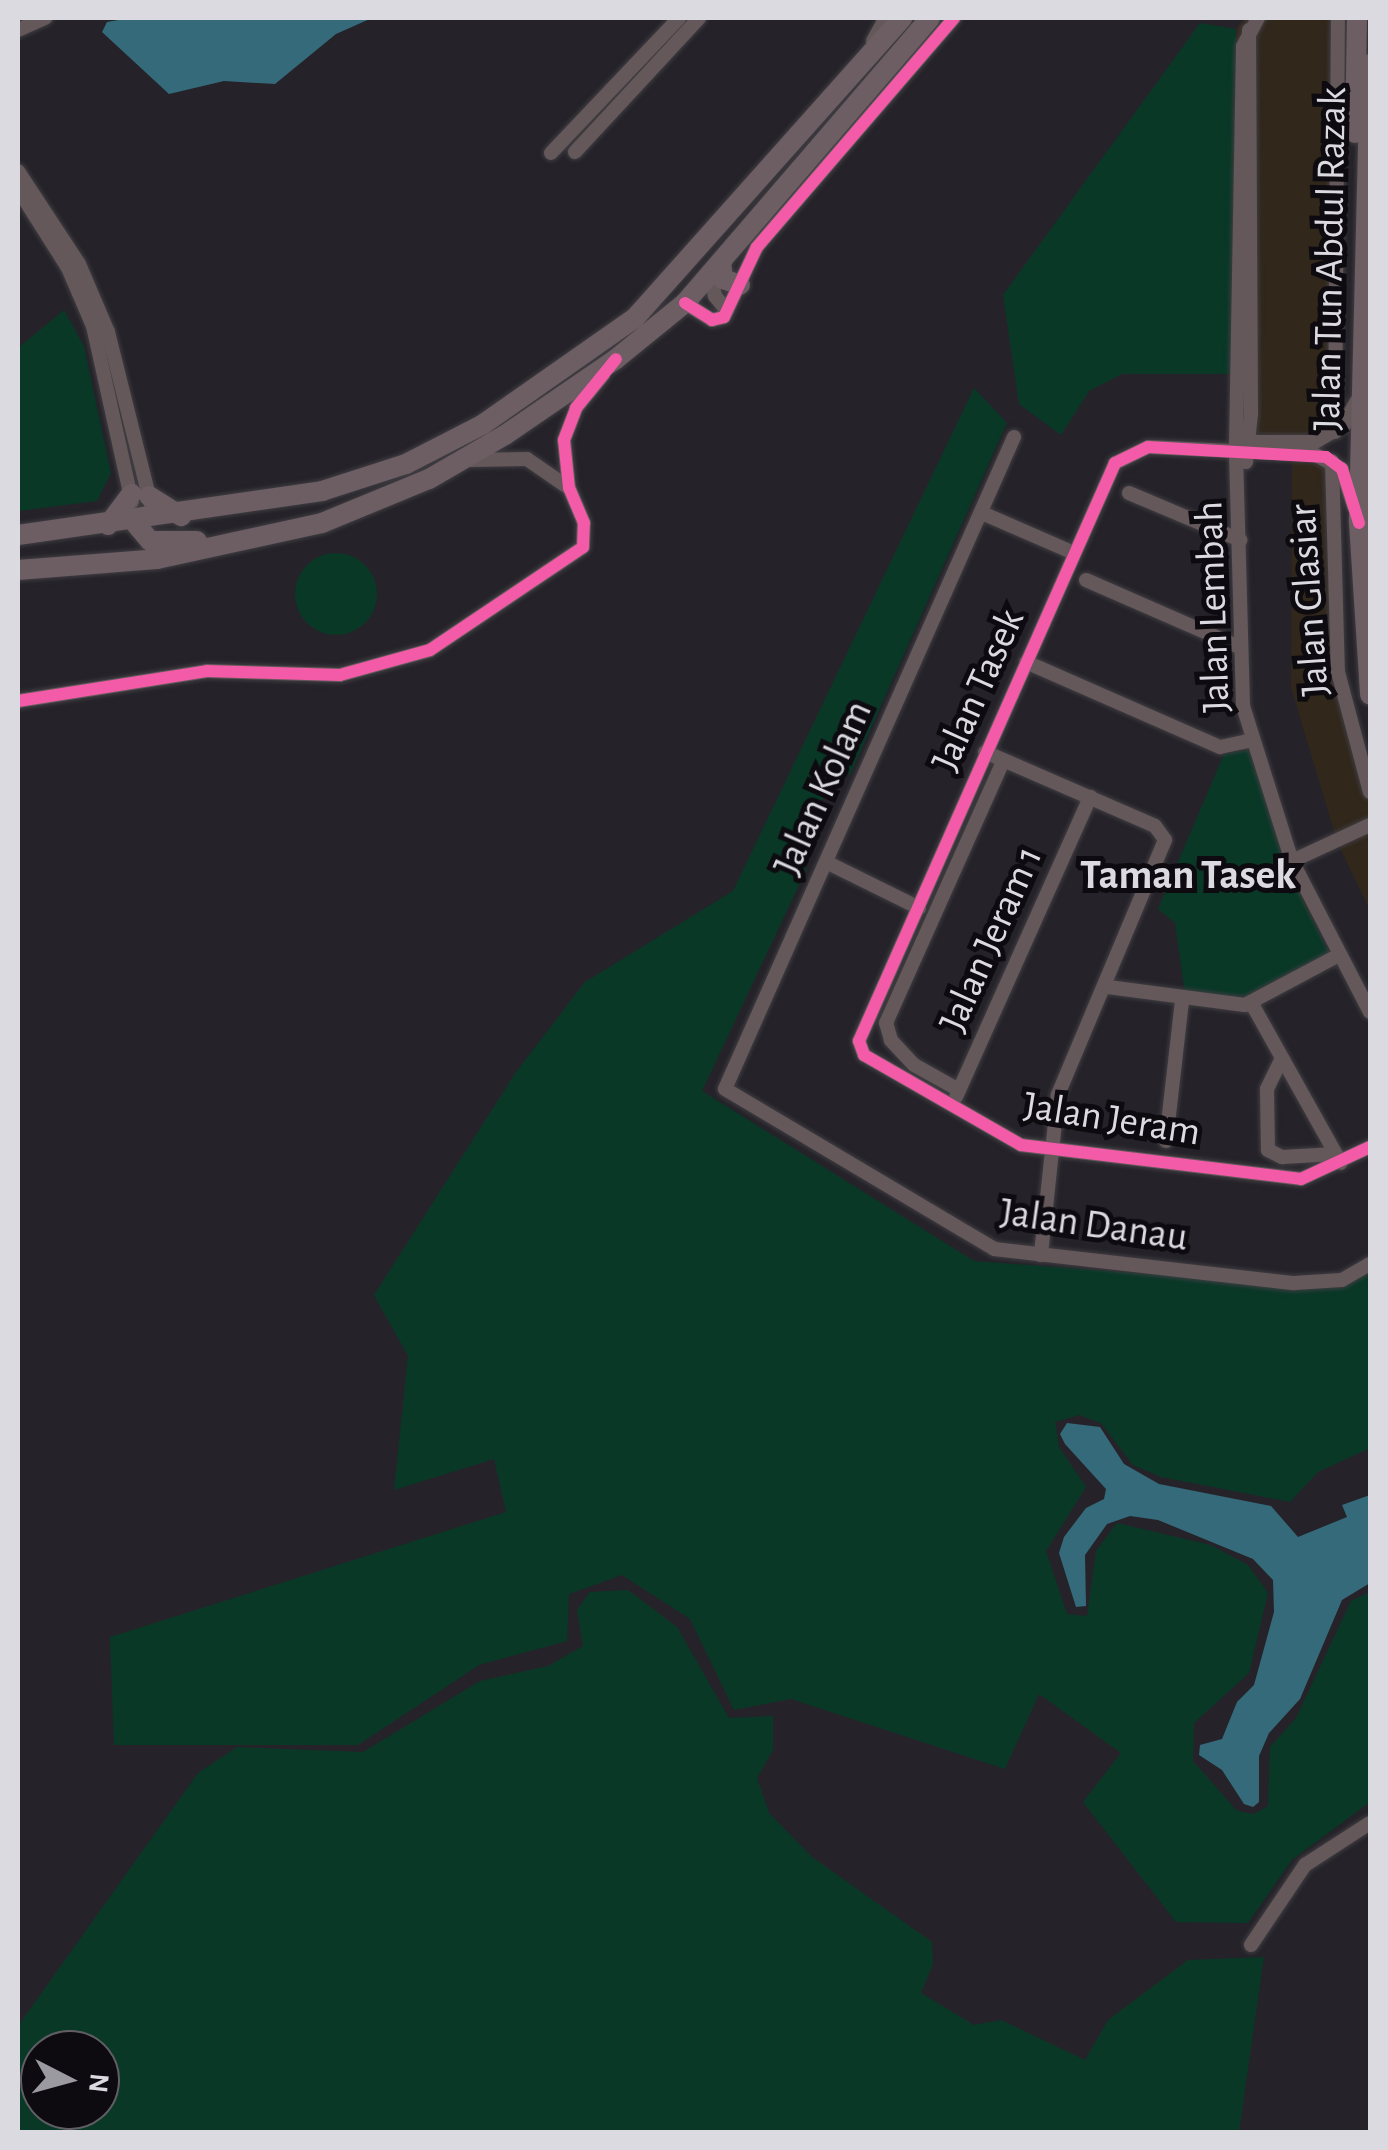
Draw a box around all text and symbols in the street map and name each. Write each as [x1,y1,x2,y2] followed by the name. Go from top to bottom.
[1303,87,1357,431] street label: Jalan Tun Abdul Razak
[1185,500,1241,714] street label: Jalan Lembah
[1278,502,1340,698] street label: Jalan Glasiar
[921,602,1035,778] street label: Jalan Tasek
[763,693,883,883] street label: Jalan Kolam
[929,839,1053,1039] street label: Jalan Jeram 1
[1080,850,1296,900] district label: Taman Tasek
[1020,1081,1204,1157] street label: Jalan Jeram
[997,1188,1191,1262] street label: Jalan Danau
[20,2030,120,2130] north arrow
[83,2072,113,2094] text: N

